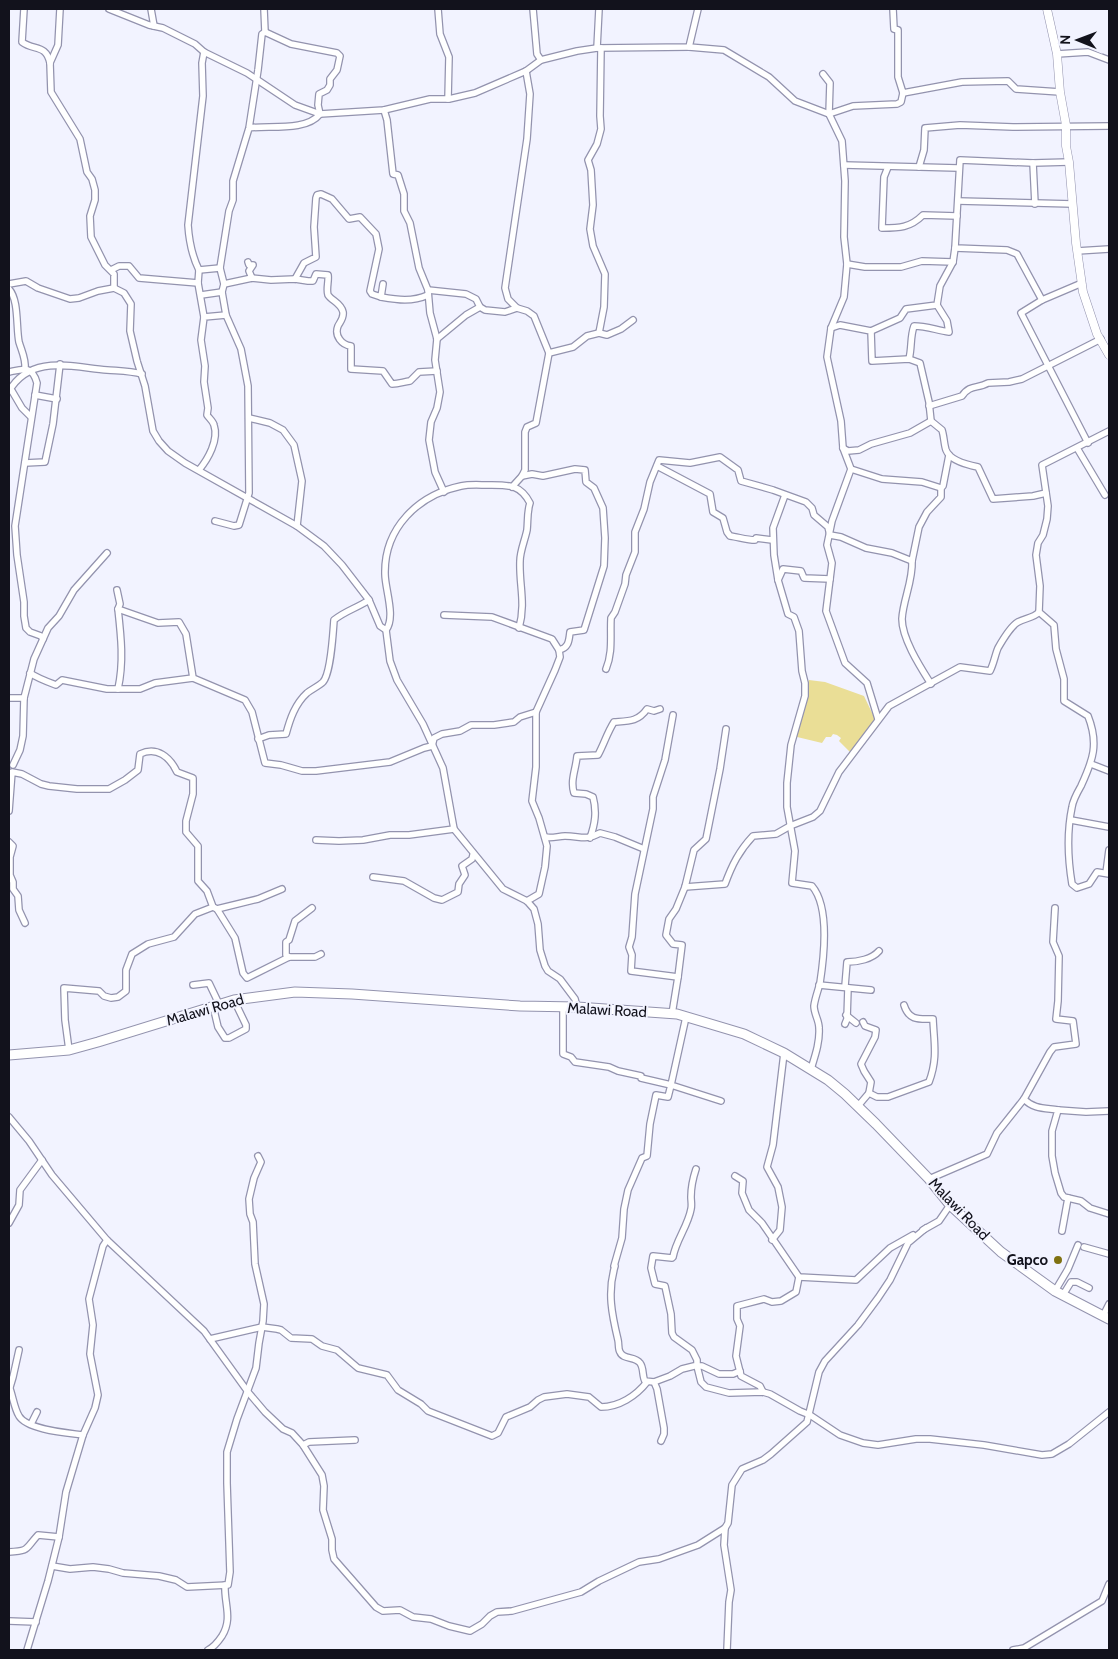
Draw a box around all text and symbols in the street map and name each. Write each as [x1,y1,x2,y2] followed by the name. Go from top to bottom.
[1053,15,1103,65] north arrow
[1056,35,1074,45] text: N
[164,990,246,1030] street label: Malawi Road
[567,999,647,1021] street label: Malawi Road
[925,1174,993,1244] street label: Malawi Road
[1007,1251,1048,1269] place label: Gapco
[1052,1254,1064,1266] marker: Gapco

